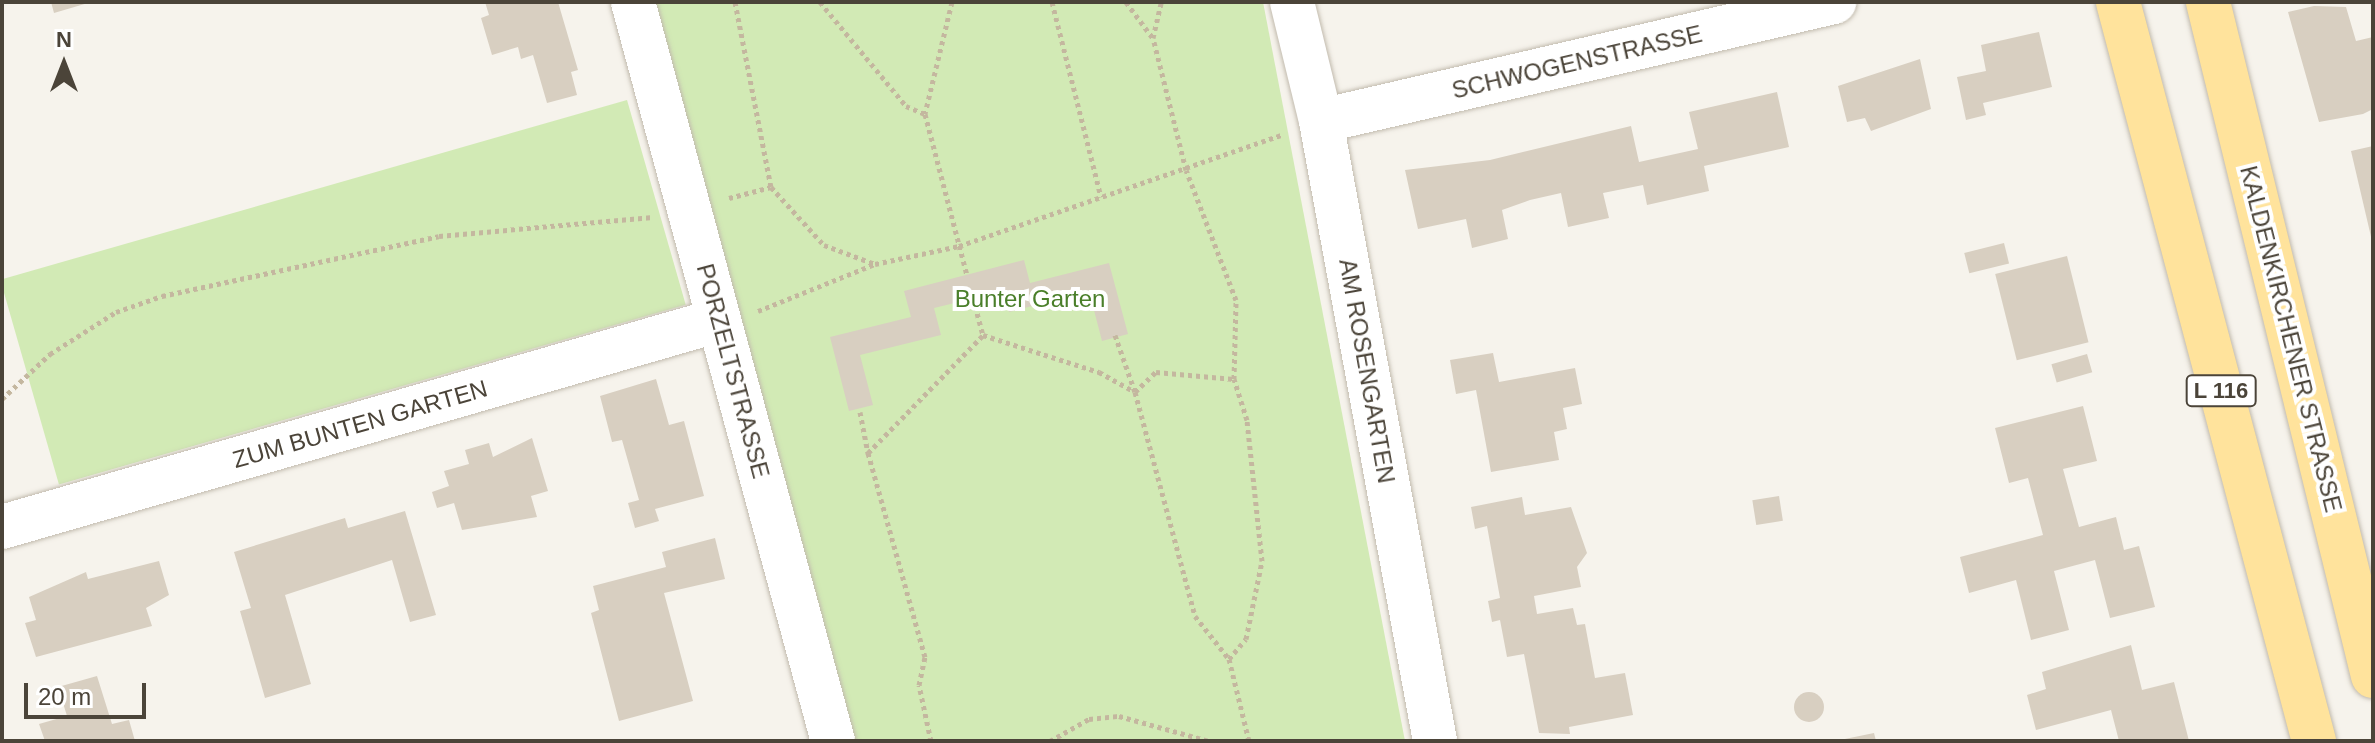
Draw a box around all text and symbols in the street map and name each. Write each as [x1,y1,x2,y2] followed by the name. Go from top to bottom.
[1449,19,1705,105] street label: SCHWOGENSTRASSE
[24,24,104,104] north arrow
[56,27,72,52] text: N
[2234,163,2348,515] street label: KALDENKIRCHENER STRASSE
[1333,256,1401,486] street label: AM ROSENGARTEN
[690,261,776,481] street label: PORZELTSTRASSE
[955,285,1105,313] park label: Bunter Garten
[2185,373,2257,409] road number: L 116
[229,374,491,474] street label: ZUM BUNTEN GARTEN
[28,667,150,717] scale bar
[38,683,91,710] text: 20 m

